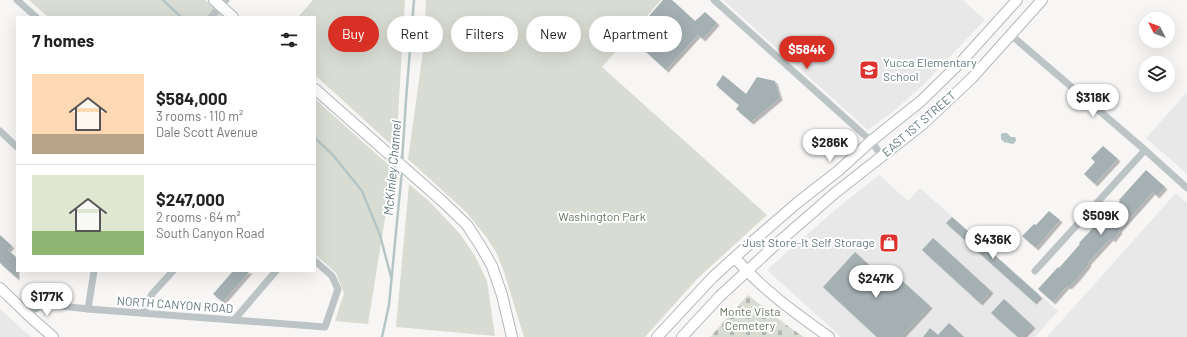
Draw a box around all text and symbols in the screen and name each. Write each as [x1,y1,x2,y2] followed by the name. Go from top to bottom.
[1139,12,1175,48] north arrow
[1139,12,1175,92] map controls
[328,16,379,52] chip: Buy
[387,16,443,52] chip: Rent
[451,16,518,52] chip: Filters
[526,16,581,52] chip: New
[589,16,682,52] chip: Apartment
[278,29,300,51] icon: filters
[32,30,94,50] text: 7 homes
[779,36,835,70] pin: $584K
[788,41,826,57] text: $584K
[883,55,977,83] place label: Yucca Elementary School
[1139,56,1175,92] button: layers
[858,59,880,81] school or university icon: Yucca Elementary School
[1065,84,1121,118] pin: $318K
[879,87,958,159] street label: EAST 1ST STREET
[156,88,228,108] text: $584,000
[1076,89,1110,105] text: $318K
[64,90,112,138] icon: home
[156,108,243,124] text: 3 rooms · 110 m²
[380,120,404,216] water label: McKinley Channel
[156,124,258,140] text: Dale Scott Avenue
[802,129,858,163] pin: $286K
[812,134,848,150] text: $286K
[156,189,225,209] text: $247,000
[64,191,112,239] icon: home
[1073,202,1129,236] pin: $509K
[1083,207,1119,223] text: $509K
[156,209,241,225] text: 2 rooms · 64 m²
[558,209,646,223] park label: Washington Park
[156,225,265,241] text: South Canyon Road
[965,226,1021,260] pin: $436K
[974,231,1012,247] text: $436K
[878,232,900,254] shop icon: Just Store-It Self Storage
[742,235,875,249] place label: Just Store-It Self Storage
[848,265,904,299] pin: $247K
[858,270,894,286] text: $247K
[19,283,75,317] pin: $177K
[30,288,64,304] text: $177K
[116,293,234,315] street label: NORTH CANYON ROAD
[720,304,780,332] park label: Monte Vista Cemetery

